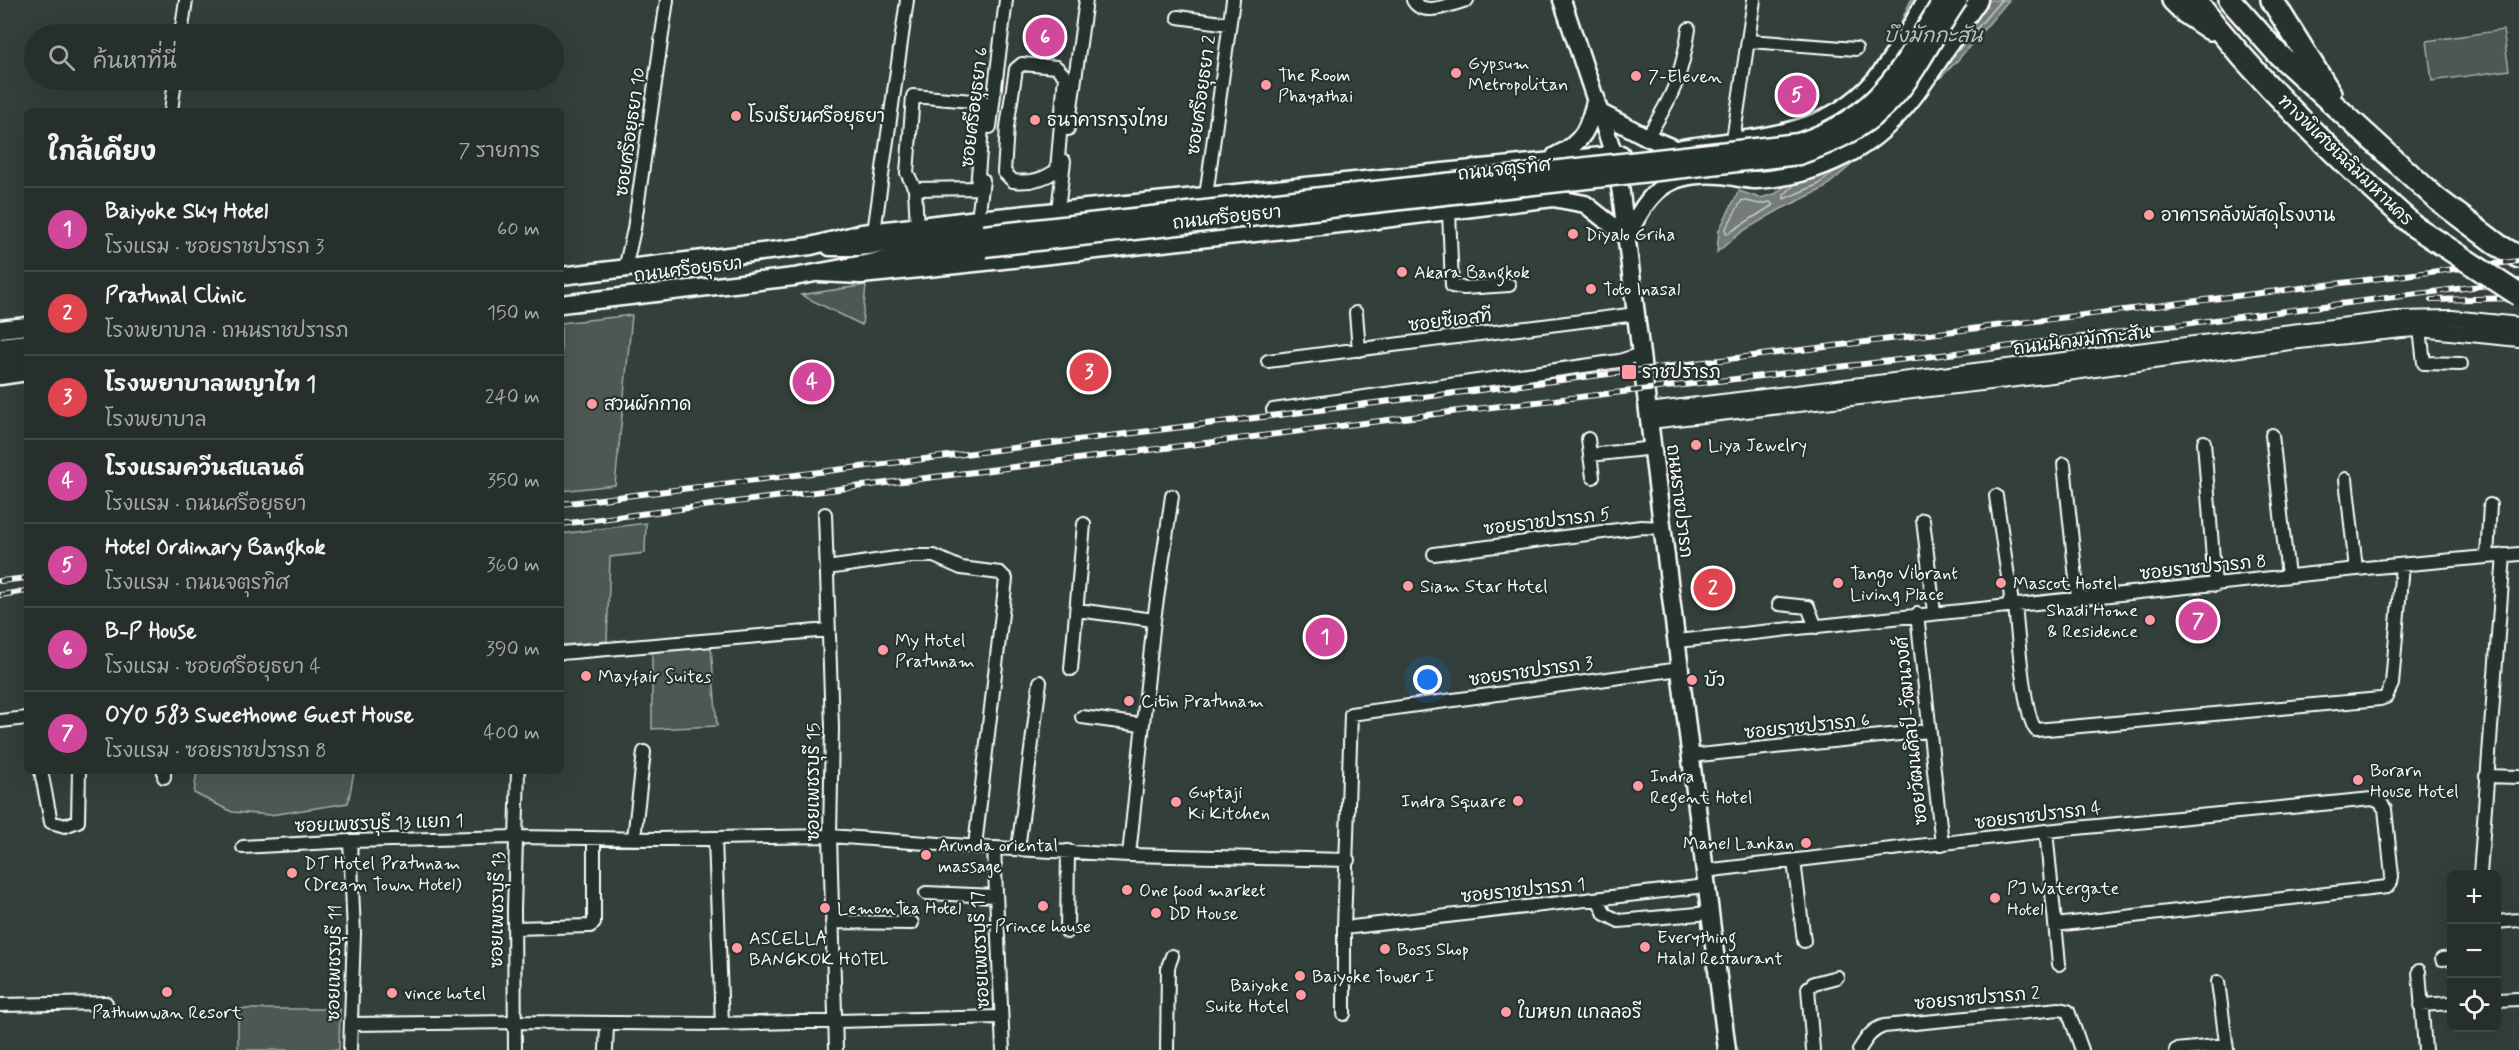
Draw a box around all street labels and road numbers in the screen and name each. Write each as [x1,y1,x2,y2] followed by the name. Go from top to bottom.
[1181,33,1223,157] street label: ซอยศรีอยุธยา 2
[955,45,995,169] street label: ซอยศรีอยุธยา 6
[609,66,653,198] street label: ซอยศรีอยุธยา 10
[2272,90,2418,232] street label: ทางพิเศษเฉลิมมหานคร
[1456,153,1554,188] street label: ถนนจตุรทิศ
[1171,199,1283,237] street label: ถนนศรีอยุธยา
[632,250,744,290] street label: ถนนศรีอยุธยา
[1407,303,1493,338] street label: ซอยซีเอสที
[2012,321,2152,361] street label: ถนนนิคมมักกะสัน
[1660,443,1698,559] street label: ถนนราชปรารภ
[1482,502,1612,542] street label: ซอยราชปรารภ 5
[2139,549,2268,587] street label: ซอยราชปรารภ 8
[1888,634,1934,826] street label: ซอยวัฒนศิลป์-วัฒนวงศ์
[1467,651,1595,693] street label: ซอยราชปรารภ 3
[1743,708,1871,746] street label: ซอยราชปรารภ 6
[801,723,827,841] street label: ซอยเพชรบุรี 15
[1973,796,2103,836] street label: ซอยราชปรารภ 4
[294,808,464,840] street label: ซอยเพชรบุรี 13 แยก 1
[484,851,512,968] street label: ซอยเพชรบุรี 13
[1460,873,1587,909] street label: ซอยราชปรารภ 1
[965,890,997,1010] street label: ซอยเพชรบุรี 17
[321,905,349,1022] street label: ซอยเพชรบุรี 11
[1913,982,2041,1016] street label: ซอยราชปรารภ 2

